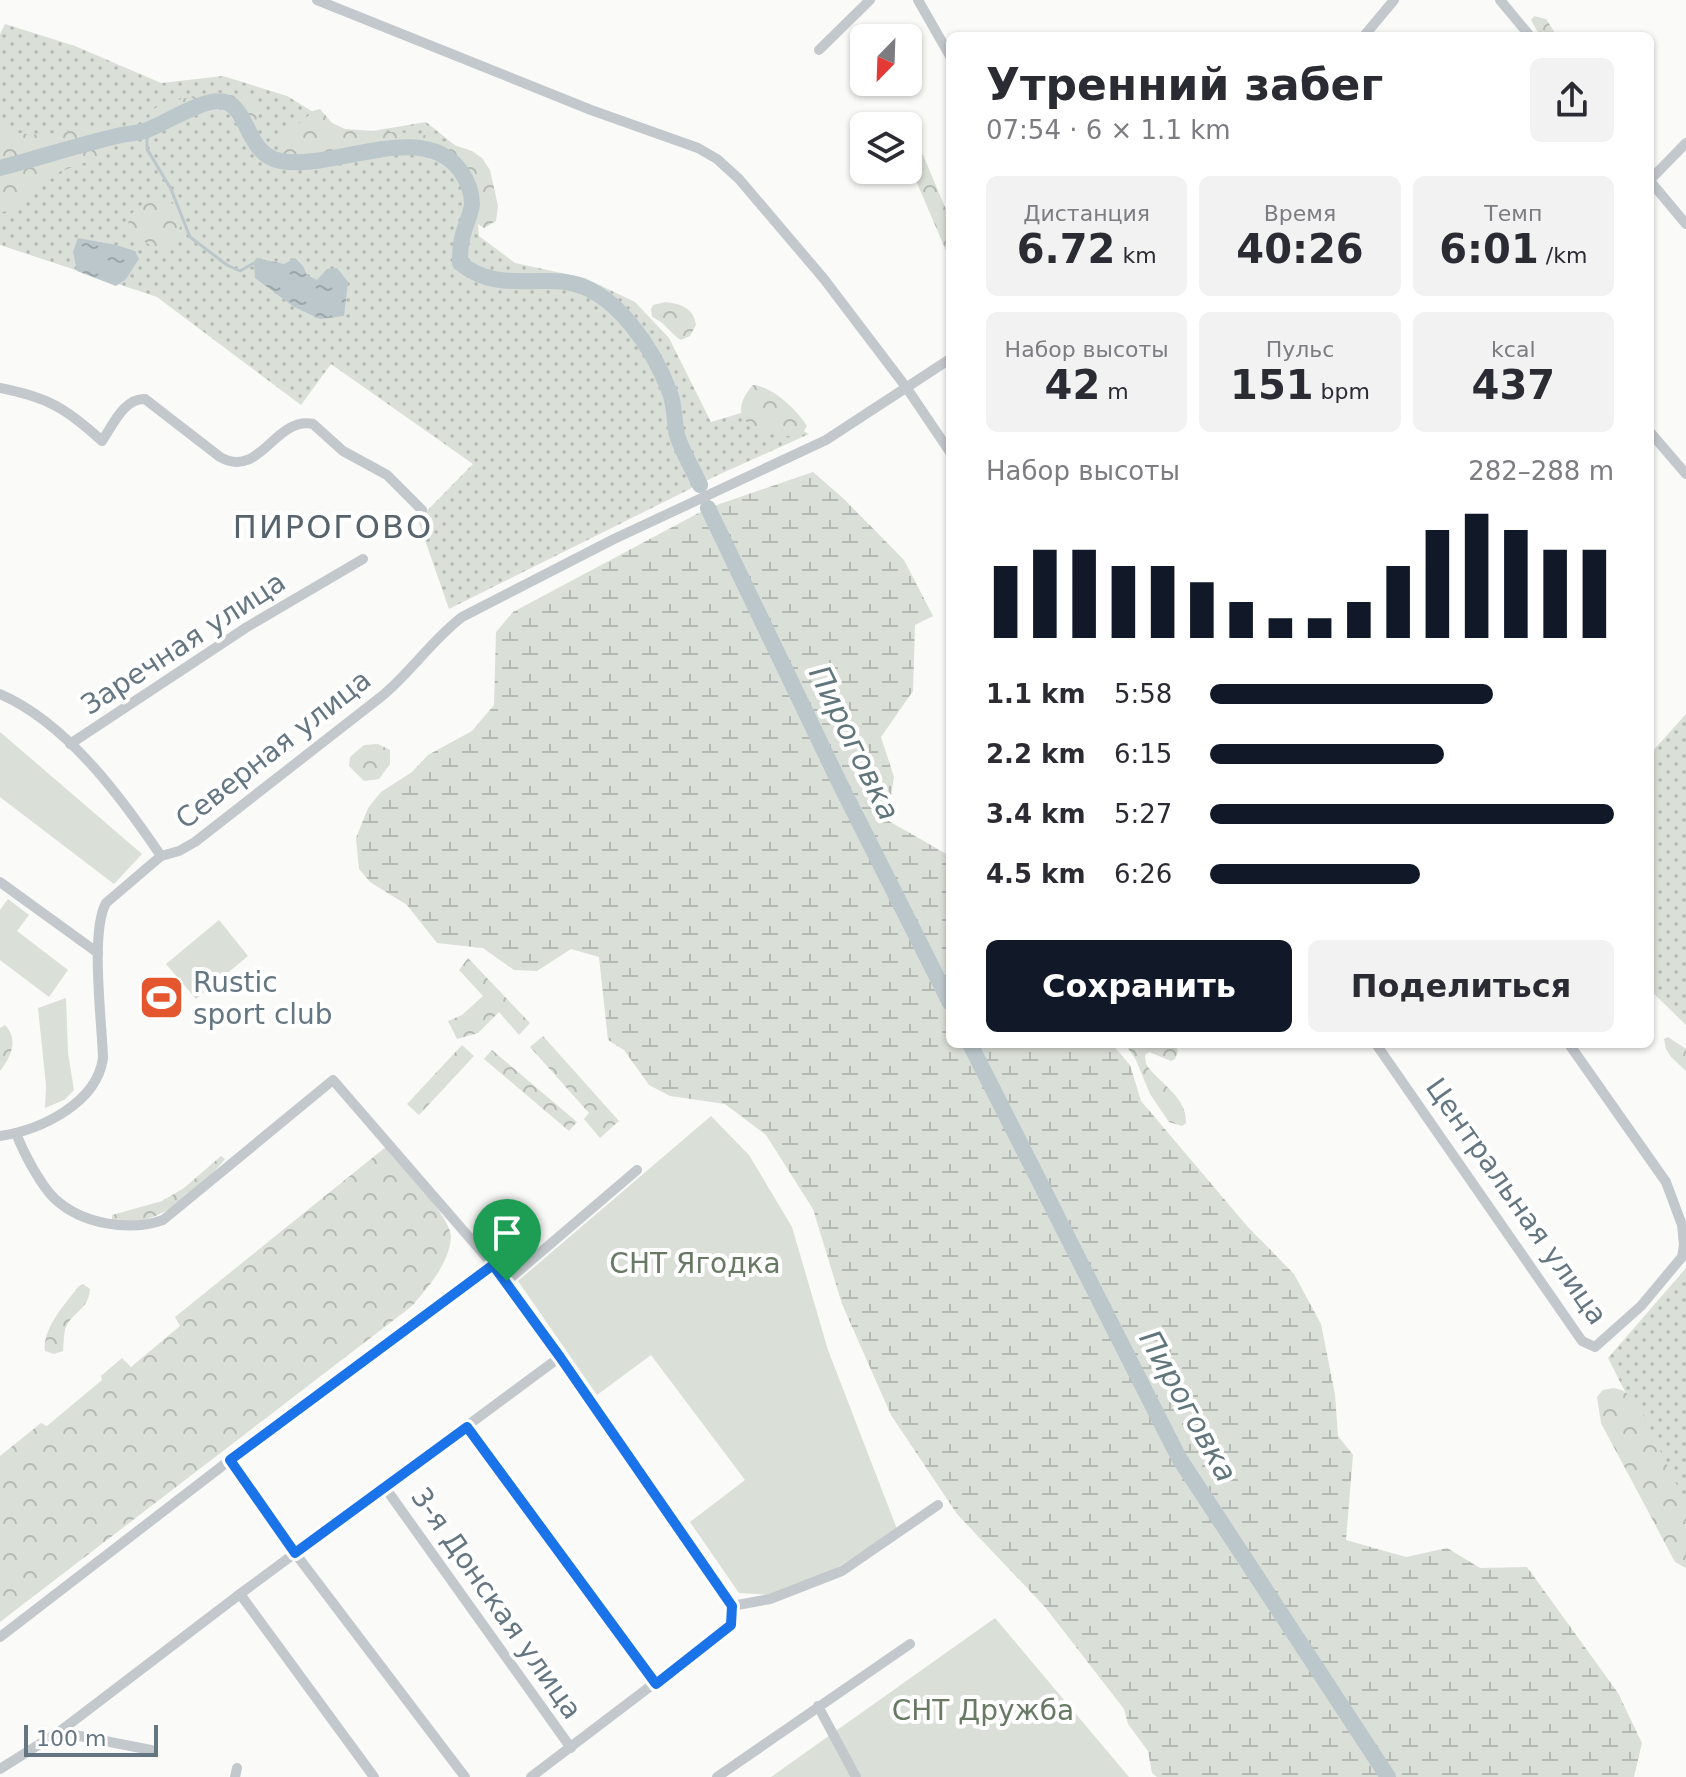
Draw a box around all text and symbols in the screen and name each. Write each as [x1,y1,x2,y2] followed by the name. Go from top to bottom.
[850,24,922,96] north arrow
[850,24,922,184] map controls
[1530,58,1614,142] button: share
[986,59,1383,110] text: Утренний забег
[850,112,922,184] button: layers
[986,115,1231,145] text: 07:54 · 6 × 1.1 km
[1023,201,1150,226] text: Дистанция
[1264,201,1336,226] text: Время
[1484,201,1542,226] text: Темп
[1017,226,1115,272] text: 6.72
[1236,226,1364,272] text: 40:26
[1439,226,1539,272] text: 6:01
[1115,243,1157,268] text: km
[1539,243,1587,268] text: /km
[1005,337,1169,362] text: Набор высоты
[1266,337,1334,362] text: Пульс
[1491,337,1536,362] text: kcal
[1045,362,1100,408] text: 42
[1230,362,1314,408] text: 151
[1472,362,1555,408] text: 437
[1100,379,1129,404] text: m
[1314,379,1370,404] text: bpm
[986,456,1180,486] text: Набор высоты
[1468,456,1614,486] text: 282–288 m
[233,508,433,546] district label: ПИРОГОВО
[75,565,292,722] street label: Заречная улица
[802,660,907,826] water label: Пироговка
[169,663,377,836] street label: Северная улица
[986,679,1086,709] text: 1.1 km
[1114,679,1172,709] text: 5:58
[986,739,1086,769] text: 2.2 km
[1114,739,1172,769] text: 6:15
[986,799,1086,829] text: 3.4 km
[1114,799,1172,829] text: 5:27
[986,859,1086,889] text: 4.5 km
[1114,859,1172,889] text: 6:26
[986,940,1292,1032] button: Сохранить
[1308,940,1614,1032] button: Поделиться
[193,966,333,1031] place label: Rustic sport club
[138,974,186,1022] sports icon: Rustic sport club
[1419,1072,1614,1331] street label: Центральная улица
[473,1199,541,1281] pin
[485,1211,529,1255] icon: arrive
[609,1247,781,1280] park label: СНТ Ягодка
[1132,1324,1244,1488] water label: Пироговка
[404,1481,589,1725] street label: 3-я Донская улица
[892,1694,1074,1727] park label: СНТ Дружба
[24,1721,158,1757] scale bar
[36,1726,106,1751] text: 100 m

